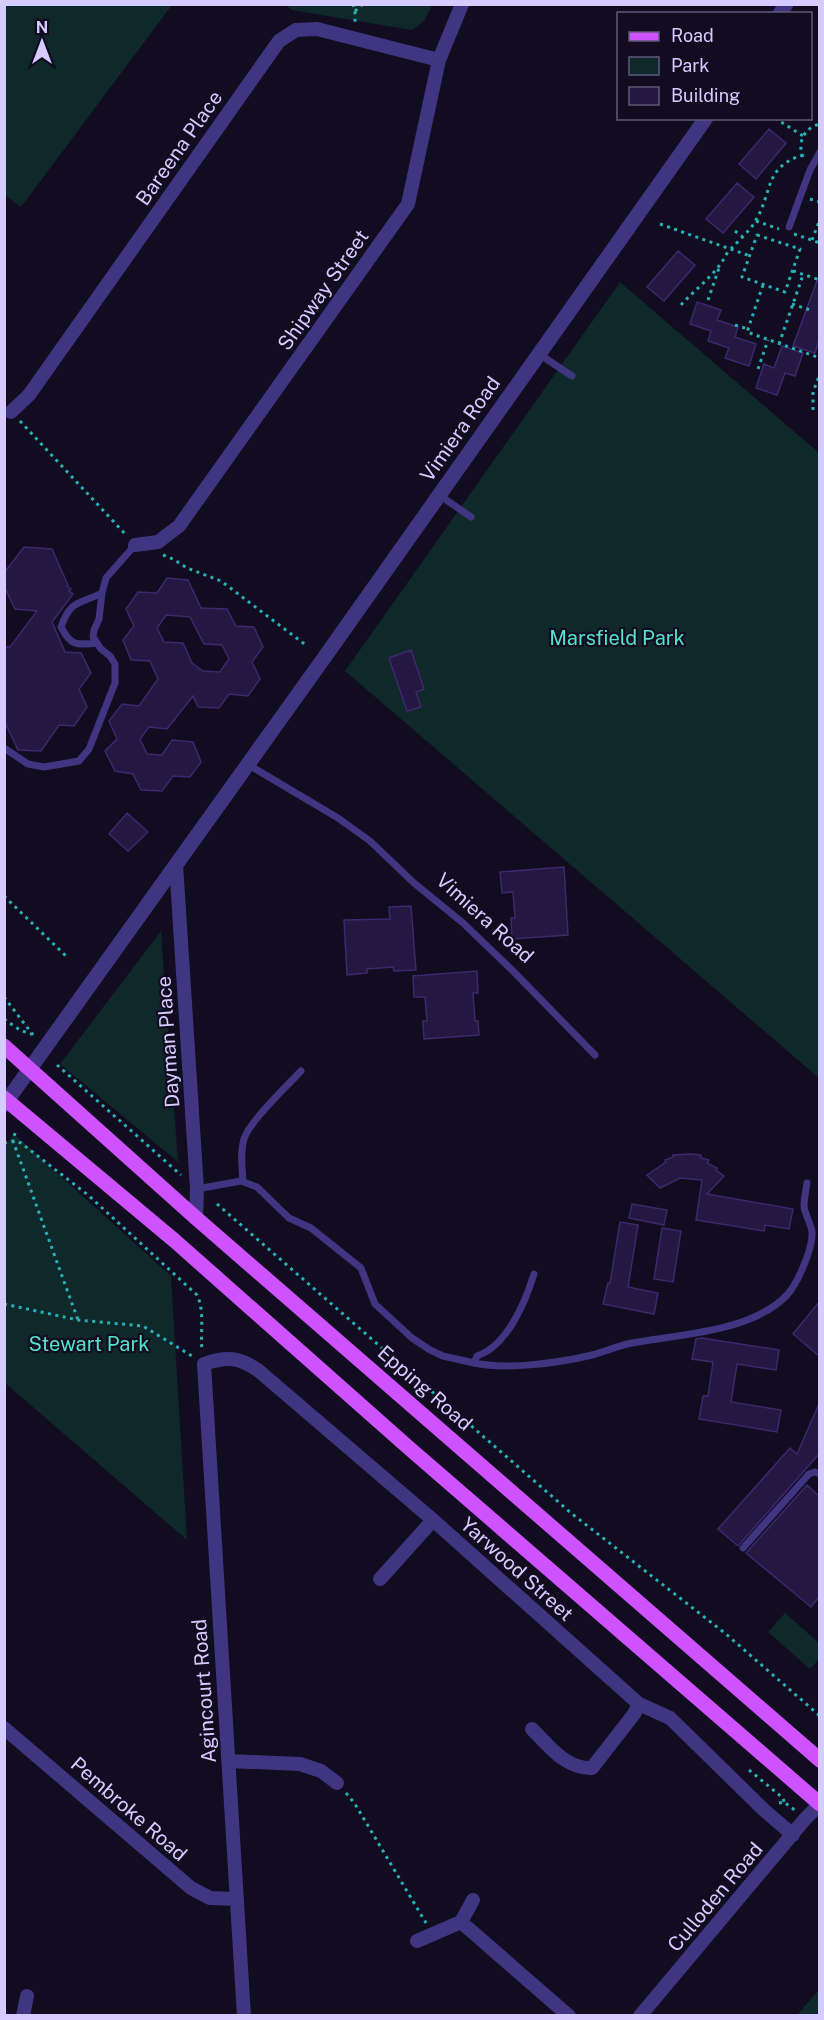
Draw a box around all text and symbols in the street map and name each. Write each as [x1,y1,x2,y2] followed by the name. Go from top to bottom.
[12,12,72,72] north arrow
[617,12,812,120] legend
[36,18,48,37] text: N
[671,25,714,46] text: Road
[671,55,709,76] text: Park
[671,85,740,106] text: Building
[131,86,227,210] street label: Bareena Place
[273,225,373,355] street label: Shipway Street
[415,372,505,486] street label: Vimiera Road
[549,626,685,650] park label: Marsfield Park
[431,868,539,968] street label: Vimiera Road
[151,975,185,1109] street label: Dayman Place
[29,1332,149,1356] park label: Stewart Park
[373,1340,477,1436] street label: Epping Road
[456,1512,578,1626] street label: Yarwood Street
[187,1618,221,1764] street label: Agincourt Road
[66,1752,192,1866] street label: Pembroke Road
[662,1838,768,1956] street label: Culloden Road

